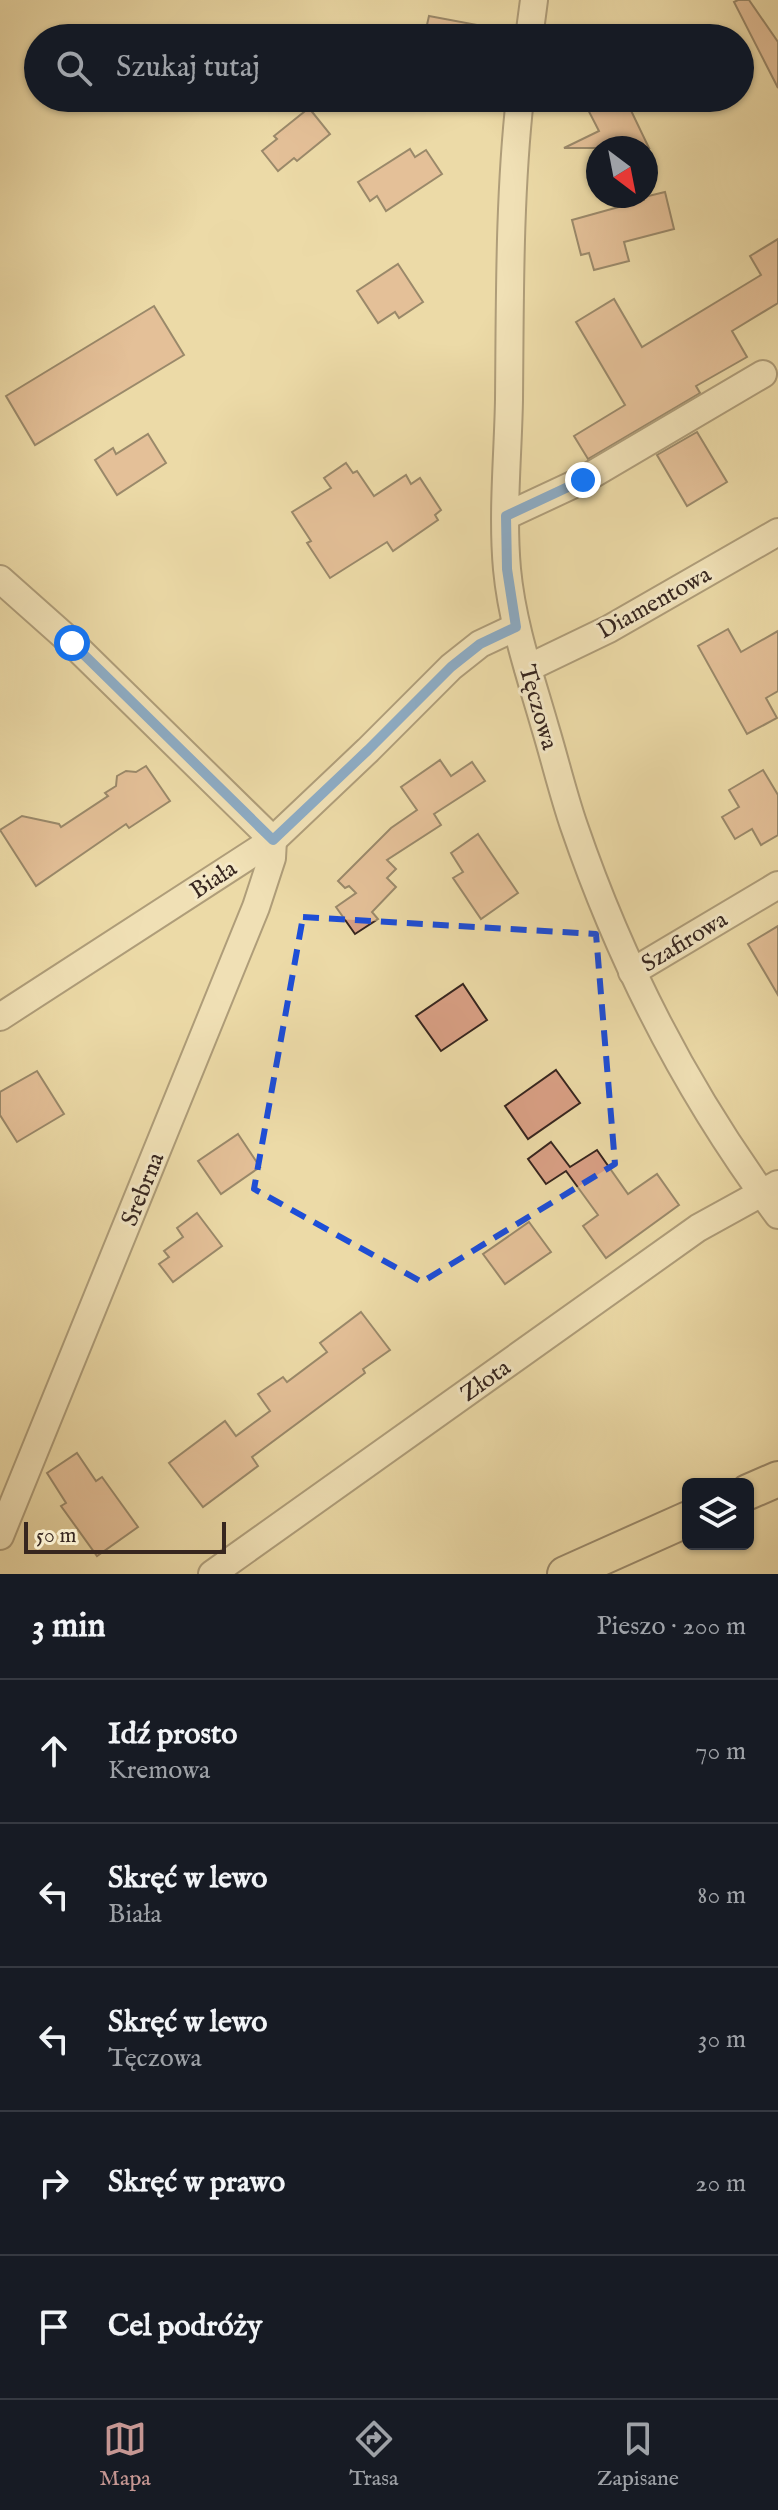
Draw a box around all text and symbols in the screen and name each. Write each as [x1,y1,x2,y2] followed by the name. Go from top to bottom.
[24,24,754,112] search box
[52,46,96,90] icon: search
[116,49,260,87] text: Szukaj tutaj
[586,136,658,208] north arrow
[565,462,601,498] route end
[592,559,718,647] street label: Diamentowa
[54,625,90,661] route start
[511,661,565,754] street label: Tęczowa
[185,853,244,907] street label: Biała
[636,904,734,980] street label: Szafirowa
[115,1148,172,1231] street label: Srebrna
[455,1352,518,1410] street label: Złota
[682,1478,754,1550] map controls
[682,1478,754,1550] button: layers
[24,1518,226,1554] scale bar
[36,1522,77,1550] text: 50 m
[32,1605,106,1648] text: 3 min
[596,1610,746,1643] text: Pieszo · 200 m
[108,1716,237,1754] text: Idź prosto
[32,1729,76,1773] icon: ahead
[695,1735,746,1768] text: 70 m
[108,1754,210,1787] text: Kremowa
[108,1860,267,1898] text: Skręć w lewo
[32,1873,76,1917] icon: left
[697,1879,746,1912] text: 80 m
[108,1898,162,1931] text: Biała
[108,2004,267,2042] text: Skręć w lewo
[32,2017,76,2061] icon: left
[698,2023,746,2056] text: 30 m
[108,2042,202,2075] text: Tęczowa
[32,2161,76,2205] icon: right
[108,2164,285,2202] text: Skręć w prawo
[695,2167,746,2200] text: 20 m
[32,2305,76,2349] icon: arrive
[108,2308,262,2346] text: Cel podróży
[99,2417,151,2493] tab: Mapa
[349,2417,399,2493] tab: Trasa
[597,2417,679,2493] tab: Zapisane

